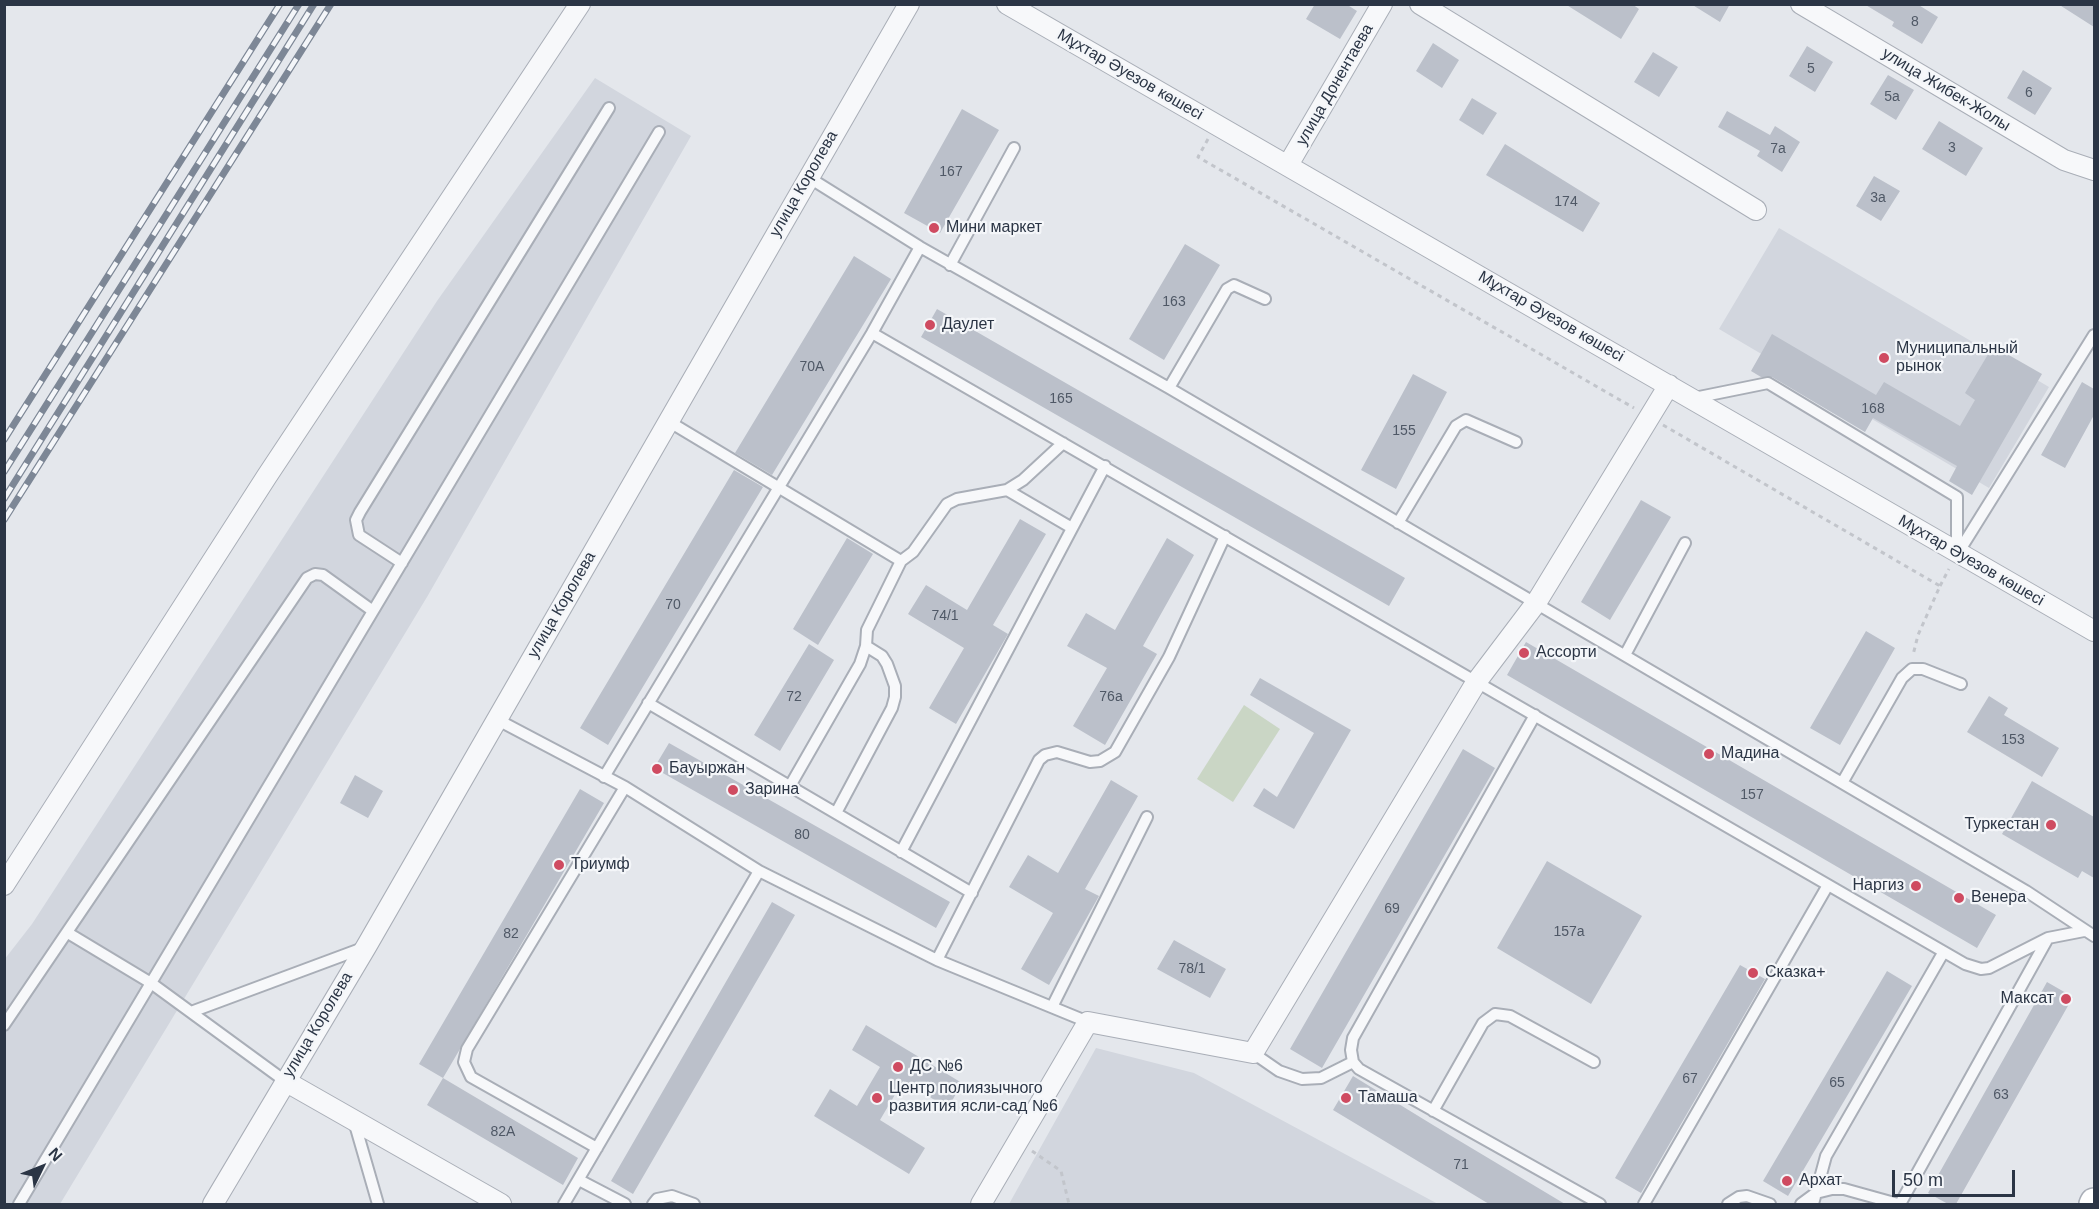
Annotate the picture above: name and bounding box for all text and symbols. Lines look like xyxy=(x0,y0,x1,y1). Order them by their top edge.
house number: 8 xyxy=(1911,14,1919,30)
street label: улица Донентаева xyxy=(1292,21,1378,149)
street label: Мұхтар Әуезов көшесі xyxy=(1054,25,1206,125)
street label: улица Жибек-Жолы xyxy=(1878,44,2014,136)
house number: 5 xyxy=(1807,61,1815,77)
house number: 6 xyxy=(2025,85,2033,101)
house number: 5а xyxy=(1884,89,1900,105)
street label: улица Королева xyxy=(766,127,842,241)
house number: 3 xyxy=(1948,140,1956,156)
house number: 7а xyxy=(1770,141,1786,157)
house number: 167 xyxy=(939,164,963,180)
house number: 3а xyxy=(1870,190,1886,206)
house number: 174 xyxy=(1554,194,1578,210)
place label: Мини маркет xyxy=(946,218,1042,238)
marker: Мини маркет xyxy=(927,221,941,235)
street label: Мұхтар Әуезов көшесі xyxy=(1475,267,1627,367)
house number: 163 xyxy=(1162,294,1186,310)
place label: Даулет xyxy=(942,315,994,335)
marker: Даулет xyxy=(923,318,937,332)
place label: Муниципальный рынок xyxy=(1896,339,2018,377)
marker: Муниципальный рынок xyxy=(1877,351,1891,365)
house number: 70А xyxy=(800,359,824,375)
house number: 165 xyxy=(1049,391,1073,407)
house number: 168 xyxy=(1861,401,1885,417)
house number: 155 xyxy=(1392,423,1416,439)
street label: Мұхтар Әуезов көшесі xyxy=(1895,511,2047,611)
street label: улица Королева xyxy=(524,548,600,662)
house number: 70 xyxy=(665,597,681,613)
house number: 74/1 xyxy=(931,608,959,624)
place label: Ассорти xyxy=(1536,643,1597,663)
marker: Ассорти xyxy=(1517,646,1531,660)
house number: 72 xyxy=(786,689,802,705)
house number: 76а xyxy=(1099,689,1123,705)
house number: 153 xyxy=(2001,732,2025,748)
place label: Мадина xyxy=(1721,744,1779,764)
marker: Мадина xyxy=(1702,747,1716,761)
place label: Бауыржан xyxy=(669,759,745,779)
marker: Бауыржан xyxy=(650,762,664,776)
place label: Зарина xyxy=(745,780,799,800)
marker: Зарина xyxy=(726,783,740,797)
house number: 157 xyxy=(1740,787,1764,803)
place label: Туркестан xyxy=(1964,815,2039,835)
marker: Туркестан xyxy=(2044,818,2058,832)
house number: 80 xyxy=(794,827,810,843)
place label: Триумф xyxy=(571,855,630,875)
marker: Триумф xyxy=(552,858,566,872)
place label: Наргиз xyxy=(1853,876,1904,896)
marker: Наргиз xyxy=(1909,879,1923,893)
place label: Венера xyxy=(1971,888,2026,908)
marker: Венера xyxy=(1952,891,1966,905)
house number: 69 xyxy=(1384,901,1400,917)
house number: 157а xyxy=(1553,924,1585,940)
house number: 82 xyxy=(503,926,519,942)
house number: 78/1 xyxy=(1178,961,1206,977)
place label: Сказка+ xyxy=(1765,963,1826,983)
marker: Сказка+ xyxy=(1746,966,1760,980)
street label: улица Королева xyxy=(279,969,357,1081)
place label: Максат xyxy=(2001,989,2054,1009)
marker: Максат xyxy=(2059,992,2073,1006)
place label: ДС №6 xyxy=(910,1057,963,1077)
marker: ДС №6 xyxy=(891,1060,905,1074)
house number: 67 xyxy=(1682,1071,1698,1087)
house number: 65 xyxy=(1829,1075,1845,1091)
place label: Центр полиязычного развития ясли-сад №6 xyxy=(889,1079,1058,1117)
house number: 63 xyxy=(1993,1087,2009,1103)
place label: Тамаша xyxy=(1358,1088,1418,1108)
marker: Центр полиязычного развития ясли-сад №6 xyxy=(870,1091,884,1105)
marker: Тамаша xyxy=(1339,1091,1353,1105)
house number: 82А xyxy=(491,1124,515,1140)
north arrow xyxy=(12,1137,72,1197)
text: N xyxy=(45,1144,66,1164)
house number: 71 xyxy=(1453,1157,1469,1173)
scale bar xyxy=(1895,1158,2018,1196)
text: 50 m xyxy=(1903,1170,1943,1190)
place label: Архат xyxy=(1799,1171,1842,1191)
marker: Архат xyxy=(1780,1174,1794,1188)

